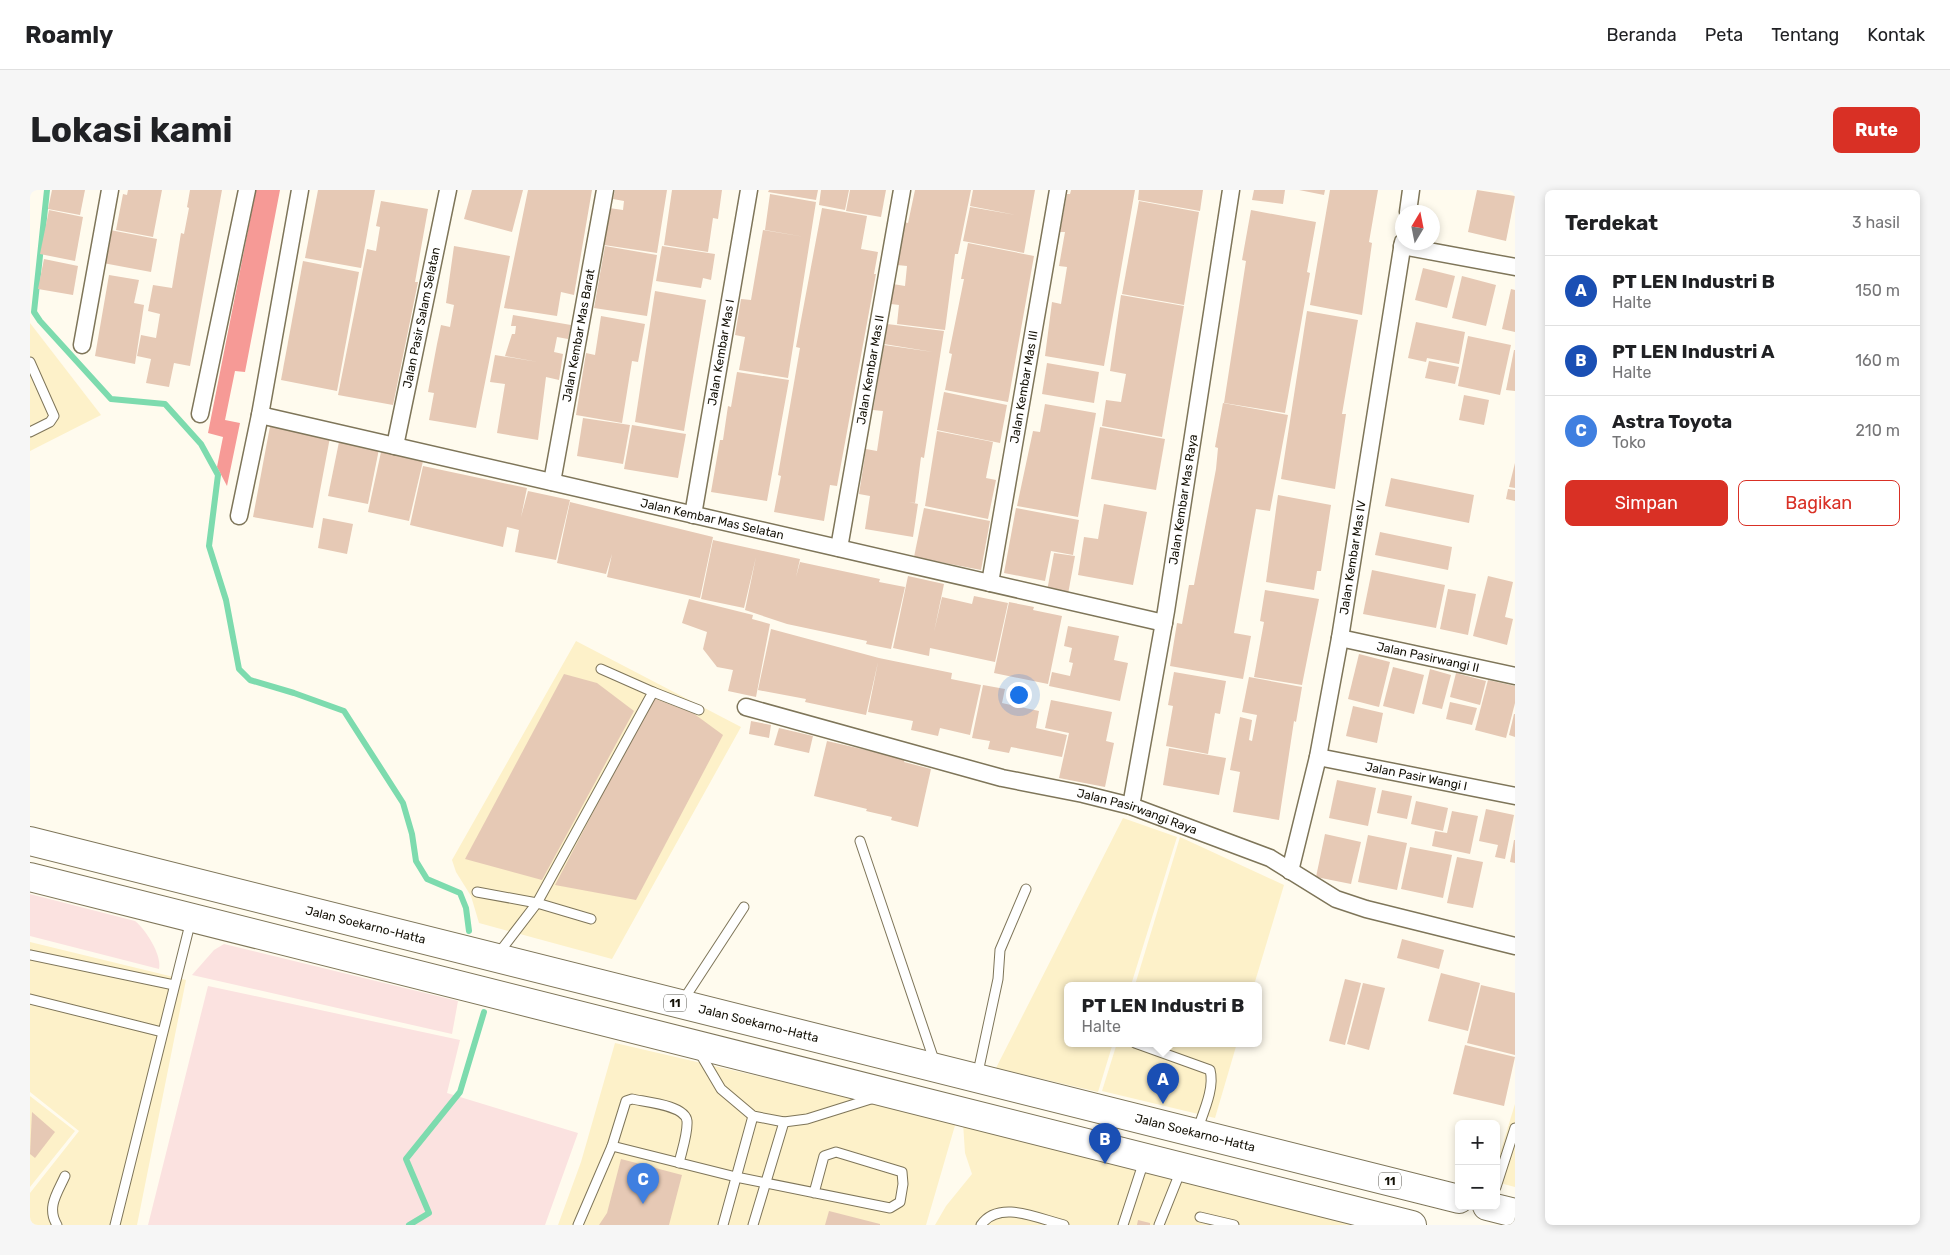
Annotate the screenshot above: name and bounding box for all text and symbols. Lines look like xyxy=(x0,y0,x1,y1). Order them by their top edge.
text: Roamly xyxy=(25,21,113,49)
text: Beranda xyxy=(1606,24,1677,46)
text: Peta xyxy=(1705,24,1743,46)
text: Tentang xyxy=(1771,24,1839,46)
text: Kontak xyxy=(1867,24,1925,46)
button: Rute xyxy=(1833,107,1920,153)
text: Lokasi kami xyxy=(30,109,233,151)
north arrow xyxy=(1395,205,1440,250)
text: Terdekat xyxy=(1565,210,1658,235)
text: 3 hasil xyxy=(1852,213,1900,232)
street label: Jalan Pasir Salam Selatan xyxy=(400,246,443,390)
street label: Jalan Kembar Mas Barat xyxy=(560,267,598,403)
text: PT LEN Industri B xyxy=(1612,270,1775,293)
text: A xyxy=(1575,281,1587,300)
text: 150 m xyxy=(1855,281,1900,300)
text: Halte xyxy=(1612,293,1651,312)
street label: Jalan Kembar Mas I xyxy=(705,298,737,407)
street label: Jalan Kembar Mas II xyxy=(854,314,887,426)
street label: Jalan Kembar Mas III xyxy=(1007,329,1041,444)
text: PT LEN Industri A xyxy=(1612,340,1775,363)
text: B xyxy=(1575,351,1587,370)
text: 160 m xyxy=(1855,351,1900,370)
text: Halte xyxy=(1612,363,1651,382)
text: Astra Toyota xyxy=(1612,410,1732,433)
text: C xyxy=(1575,421,1587,440)
text: 210 m xyxy=(1855,421,1900,440)
street label: Jalan Kembar Mas Raya xyxy=(1166,433,1200,566)
text: Toko xyxy=(1612,433,1646,452)
button: Simpan xyxy=(1565,480,1728,526)
button: Bagikan xyxy=(1738,480,1900,526)
street label: Jalan Kembar Mas Selatan xyxy=(639,496,785,542)
street label: Jalan Kembar Mas IV xyxy=(1337,499,1369,616)
street label: Jalan Pasirwangi II xyxy=(1375,639,1481,675)
your location xyxy=(1006,682,1032,708)
street label: Jalan Pasir Wangi I xyxy=(1364,759,1468,793)
street label: Jalan Pasirwangi Raya xyxy=(1076,786,1199,837)
street label: Jalan Soekarno-Hatta xyxy=(304,903,427,947)
popup xyxy=(1064,982,1262,1047)
road number: 11 xyxy=(664,994,686,1011)
text: PT LEN Industri B xyxy=(1082,994,1244,1017)
street label: Jalan Soekarno-Hatta xyxy=(697,1002,820,1045)
text: Halte xyxy=(1082,1017,1121,1036)
pin: A xyxy=(1147,1063,1179,1104)
street label: Jalan Soekarno-Hatta xyxy=(1133,1111,1257,1155)
map controls xyxy=(1455,1120,1500,1210)
button: + xyxy=(1455,1120,1500,1165)
pin: B xyxy=(1089,1123,1121,1164)
pin: C xyxy=(627,1163,659,1204)
button: − xyxy=(1455,1165,1500,1210)
road number: 11 xyxy=(1379,1172,1401,1189)

